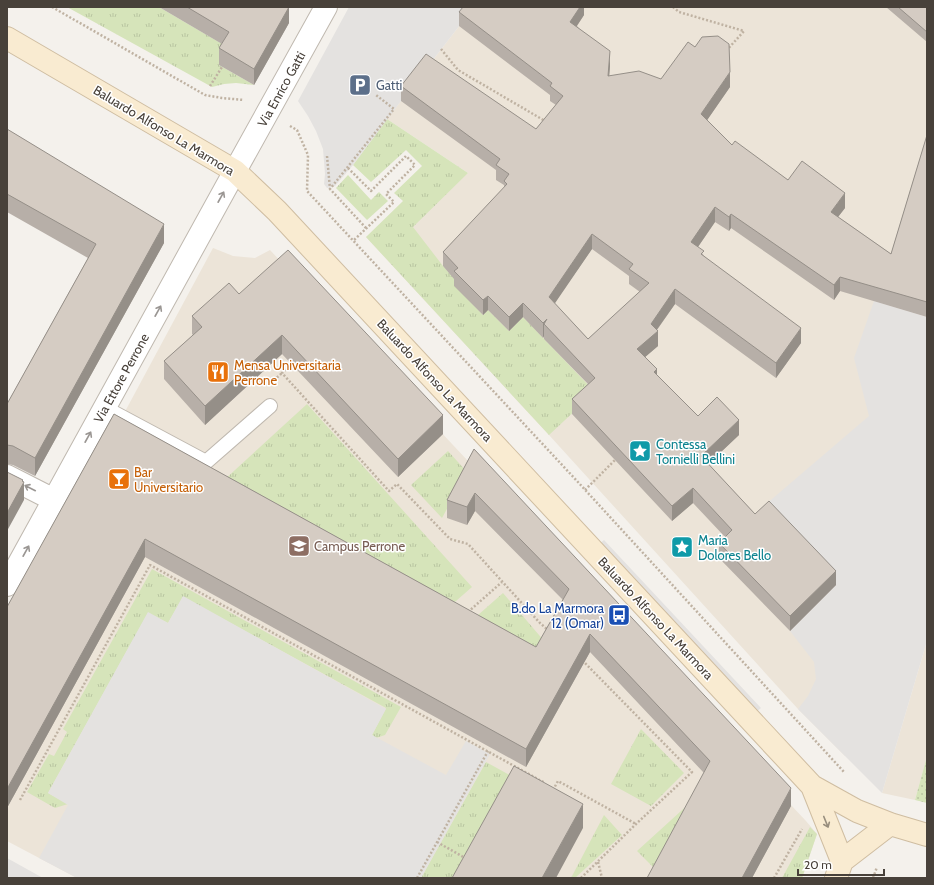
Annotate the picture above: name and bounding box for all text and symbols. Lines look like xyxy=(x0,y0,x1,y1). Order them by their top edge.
street label: Via Enrico Gatti xyxy=(254,48,308,130)
parking icon: Gatti xyxy=(347,72,373,98)
place label: Gatti xyxy=(376,77,402,93)
street label: Baluardo Alfonso La Marmora xyxy=(91,82,238,179)
one-way arrow xyxy=(217,191,225,203)
one-way arrow xyxy=(155,305,162,317)
street label: Baluardo Alfonso La Marmora xyxy=(374,315,497,445)
street label: Via Ettore Perrone xyxy=(90,330,152,426)
place label: Mensa Universitaria Perrone xyxy=(234,357,342,388)
restaurant icon: Mensa Universitaria Perrone xyxy=(205,359,231,385)
one-way arrow xyxy=(85,431,93,443)
place label: Contessa Tornielli Bellini xyxy=(656,436,735,467)
place icon: Contessa Tornielli Bellini xyxy=(627,438,653,464)
place label: Bar Universitario xyxy=(134,464,203,495)
bar icon: Bar Universitario xyxy=(106,466,132,492)
one-way arrow xyxy=(25,484,37,492)
place label: Maria Dolores Bello xyxy=(698,532,771,563)
school or university icon: Campus Perrone xyxy=(286,533,312,559)
place icon: Maria Dolores Bello xyxy=(669,534,695,560)
place label: Campus Perrone xyxy=(314,538,405,554)
one-way arrow xyxy=(22,545,30,557)
street label: Baluardo Alfonso La Marmora xyxy=(595,553,718,683)
place label: B.do La Marmora 12 (Omar) xyxy=(511,600,605,631)
bus stop icon: B.do La Marmora 12 (Omar) xyxy=(606,602,632,628)
one-way arrow xyxy=(823,816,831,828)
scale bar xyxy=(798,851,884,877)
text: 20 m xyxy=(804,857,832,872)

